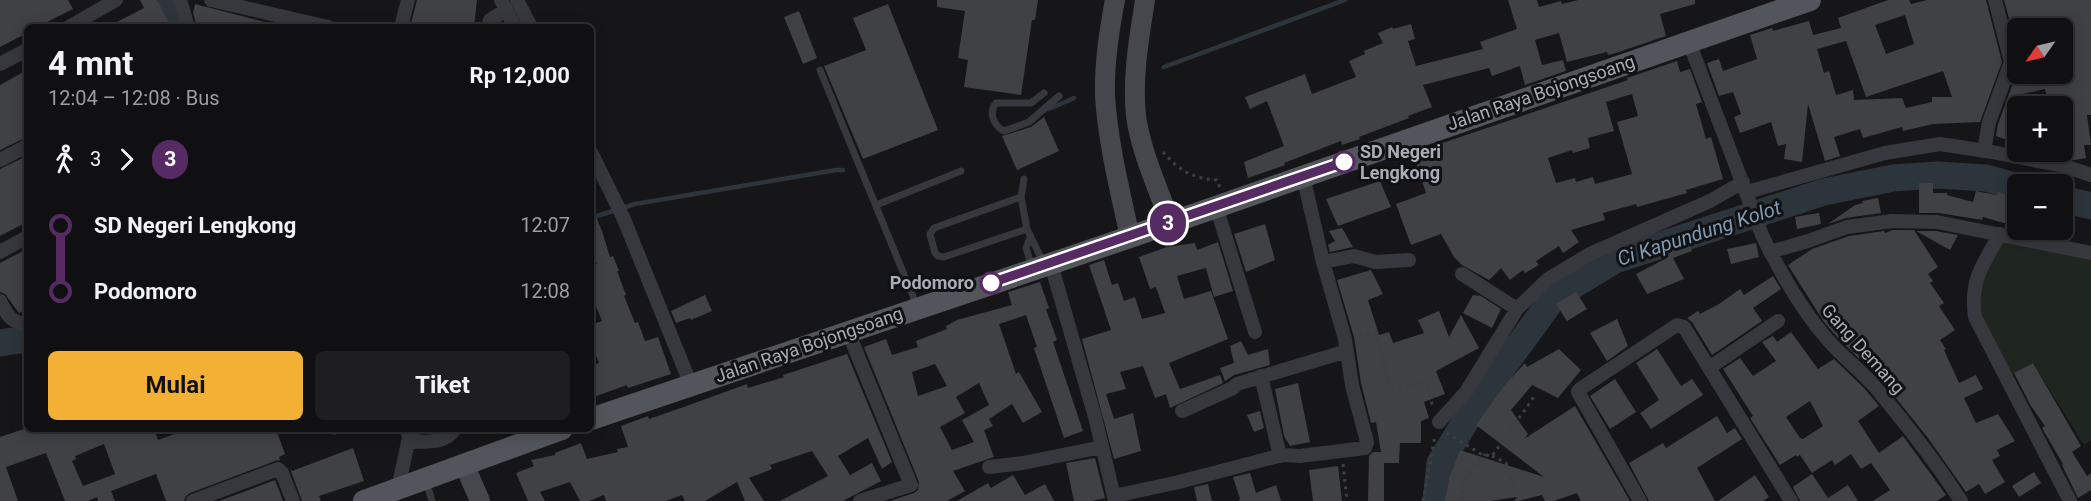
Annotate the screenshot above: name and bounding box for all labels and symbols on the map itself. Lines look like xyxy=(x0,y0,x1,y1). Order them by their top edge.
north arrow xyxy=(2007,18,2073,84)
street label: Jalan Raya Bojongsoang xyxy=(1444,51,1637,135)
place label: SD Negeri Lengkong xyxy=(1360,141,1441,183)
marker: SD Negeri Lengkong xyxy=(1333,151,1355,173)
water label: Ci Kapundung Kolot xyxy=(1614,195,1784,271)
line badge: 3 xyxy=(1148,204,1188,242)
place label: Podomoro xyxy=(890,272,974,293)
marker: Podomoro xyxy=(980,272,1002,294)
street label: Gang Demang xyxy=(1818,299,1909,398)
street label: Jalan Raya Bojongsoang xyxy=(712,303,905,387)

